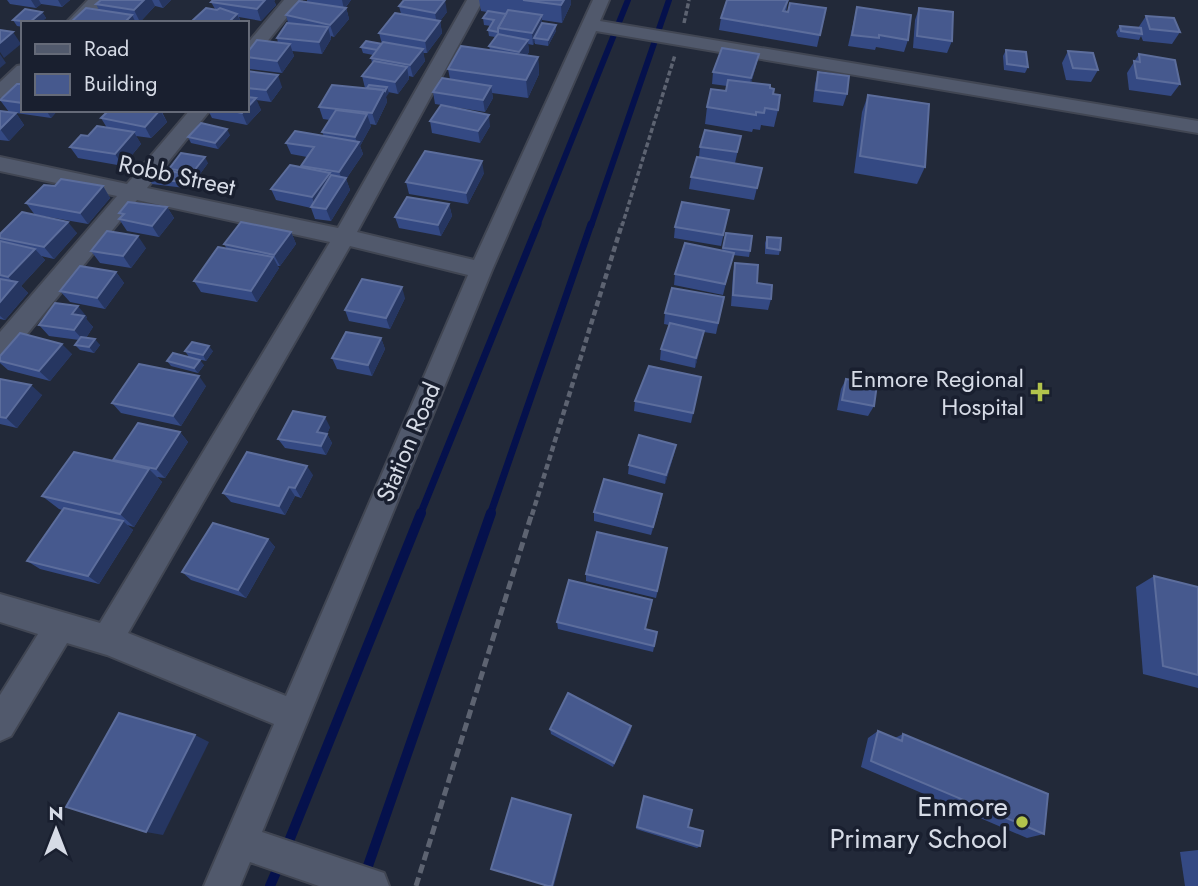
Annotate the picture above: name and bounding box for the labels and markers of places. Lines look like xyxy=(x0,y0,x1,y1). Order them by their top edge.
place label: Enmore Regional Hospital xyxy=(850,361,1024,424)
marker: Enmore Regional Hospital xyxy=(1030,382,1050,402)
place label: Enmore Primary School xyxy=(829,786,1008,859)
marker: Enmore Primary School xyxy=(1014,814,1030,830)

